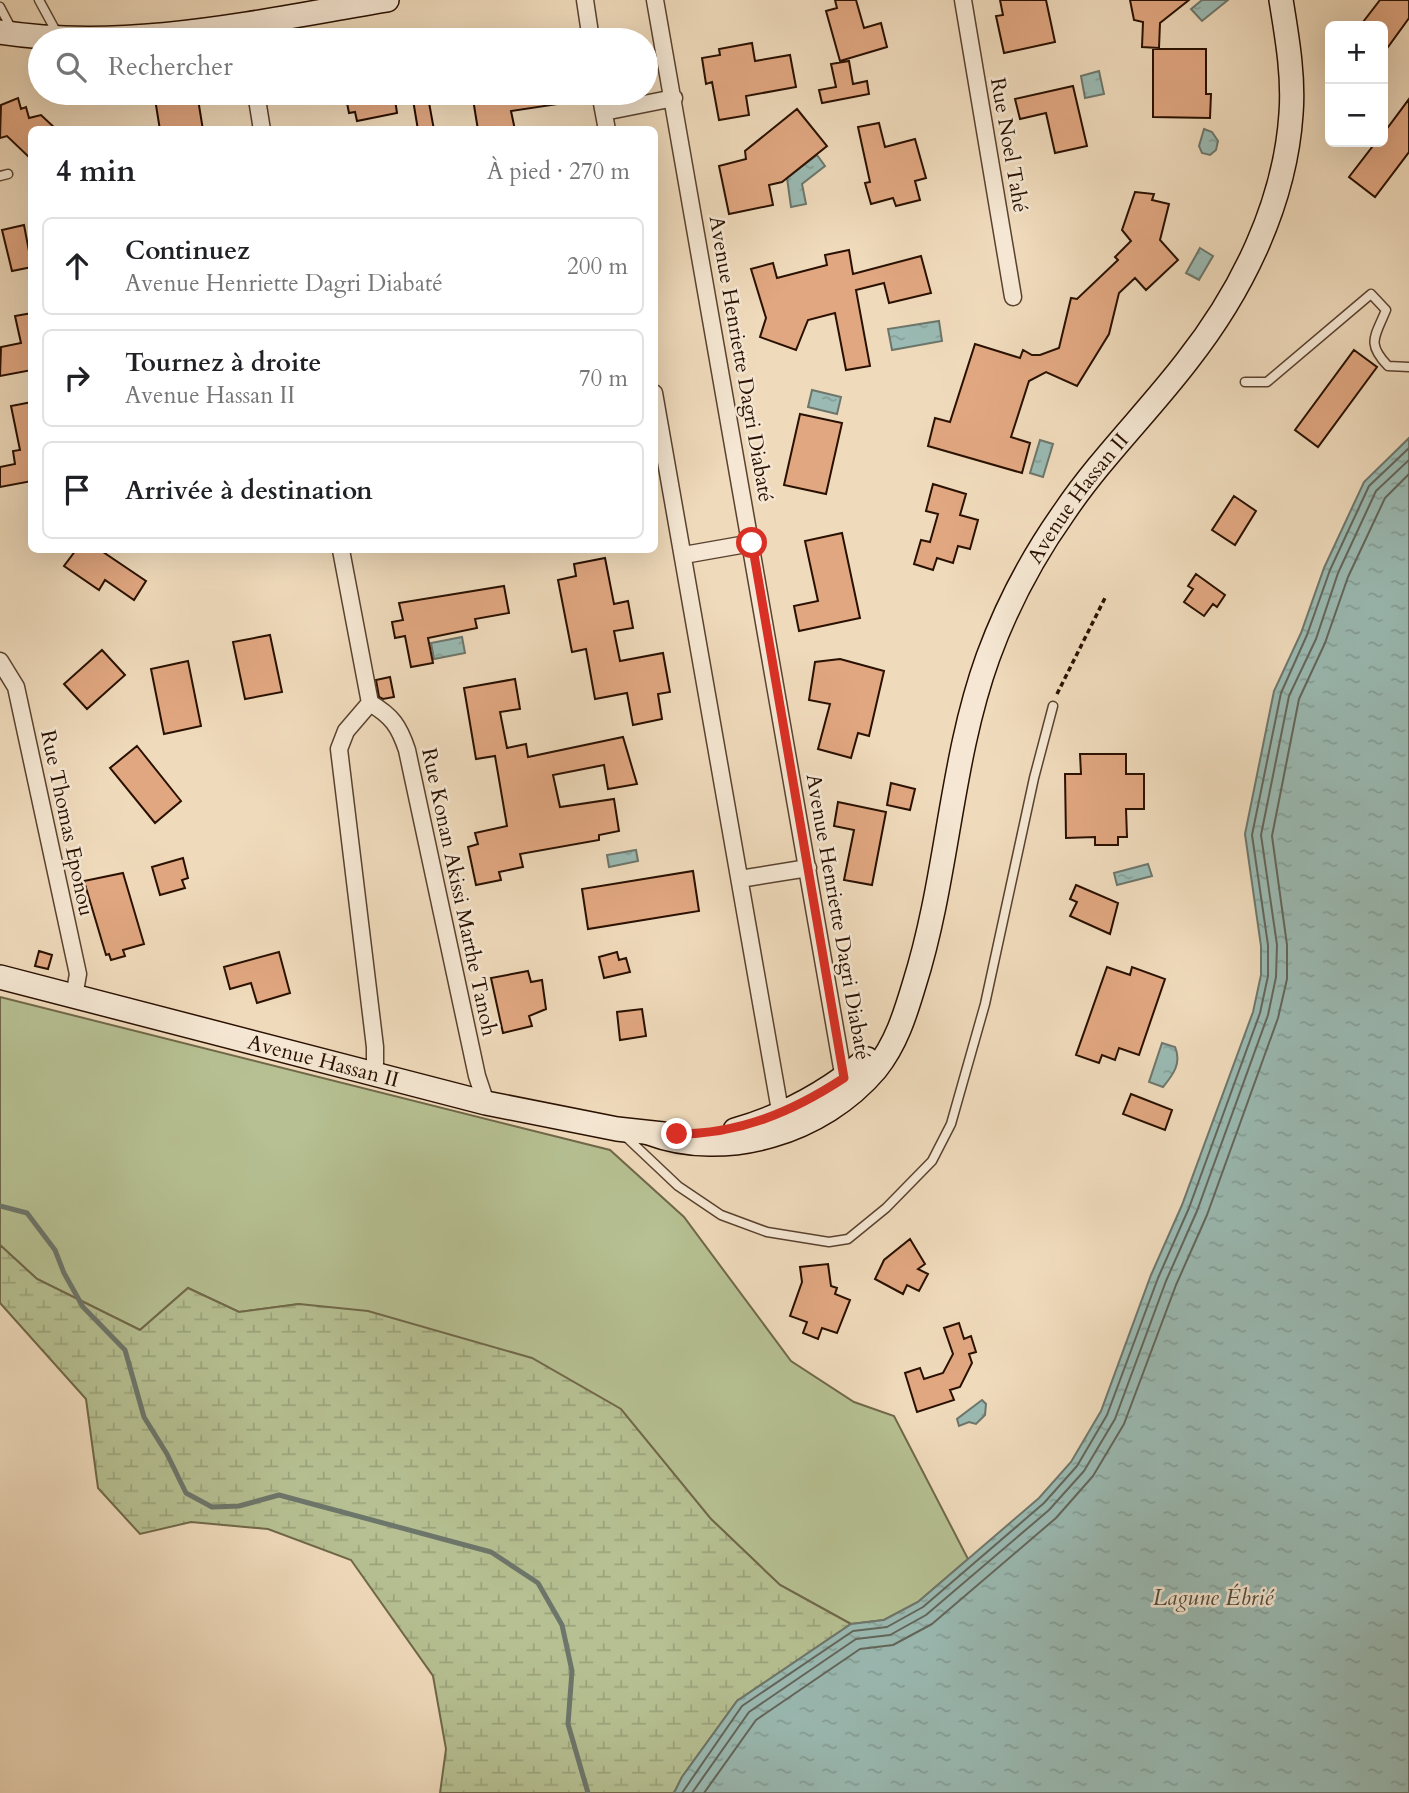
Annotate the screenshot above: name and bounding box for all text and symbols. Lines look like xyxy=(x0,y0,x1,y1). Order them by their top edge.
map controls xyxy=(1325,21,1388,147)
button: + xyxy=(1325,21,1388,84)
search box xyxy=(28,28,658,105)
icon: search xyxy=(52,48,90,86)
text: Rechercher xyxy=(108,49,233,84)
street label: Rue Noel Tahé xyxy=(983,75,1035,215)
button: − xyxy=(1325,84,1388,147)
text: 4 min xyxy=(56,151,136,192)
text: À pied · 270 m xyxy=(487,156,630,187)
street label: Avenue Henriette Dagri Diabaté xyxy=(702,214,780,504)
text: Continuez xyxy=(125,233,250,268)
icon: ahead xyxy=(58,247,96,285)
text: 200 m xyxy=(567,251,628,282)
text: Avenue Henriette Dagri Diabaté xyxy=(125,268,443,299)
text: Tournez à droite xyxy=(125,345,321,380)
icon: right xyxy=(58,359,96,397)
text: 70 m xyxy=(579,363,628,394)
text: Avenue Hassan II xyxy=(125,380,295,411)
street label: Avenue Hassan II xyxy=(1020,427,1135,569)
icon: arrive xyxy=(58,471,96,509)
text: Arrivée à destination xyxy=(125,473,373,508)
route start xyxy=(736,527,767,558)
street label: Rue Thomas Eponou xyxy=(33,727,101,919)
street label: Rue Konan Akissi Marthe Tanoh xyxy=(414,745,504,1039)
street label: Avenue Henriette Dagri Diabaté xyxy=(799,772,877,1062)
street label: Avenue Hassan II xyxy=(244,1027,402,1094)
route end xyxy=(661,1118,692,1149)
water label: Lagune Ébrié xyxy=(1153,1582,1275,1613)

